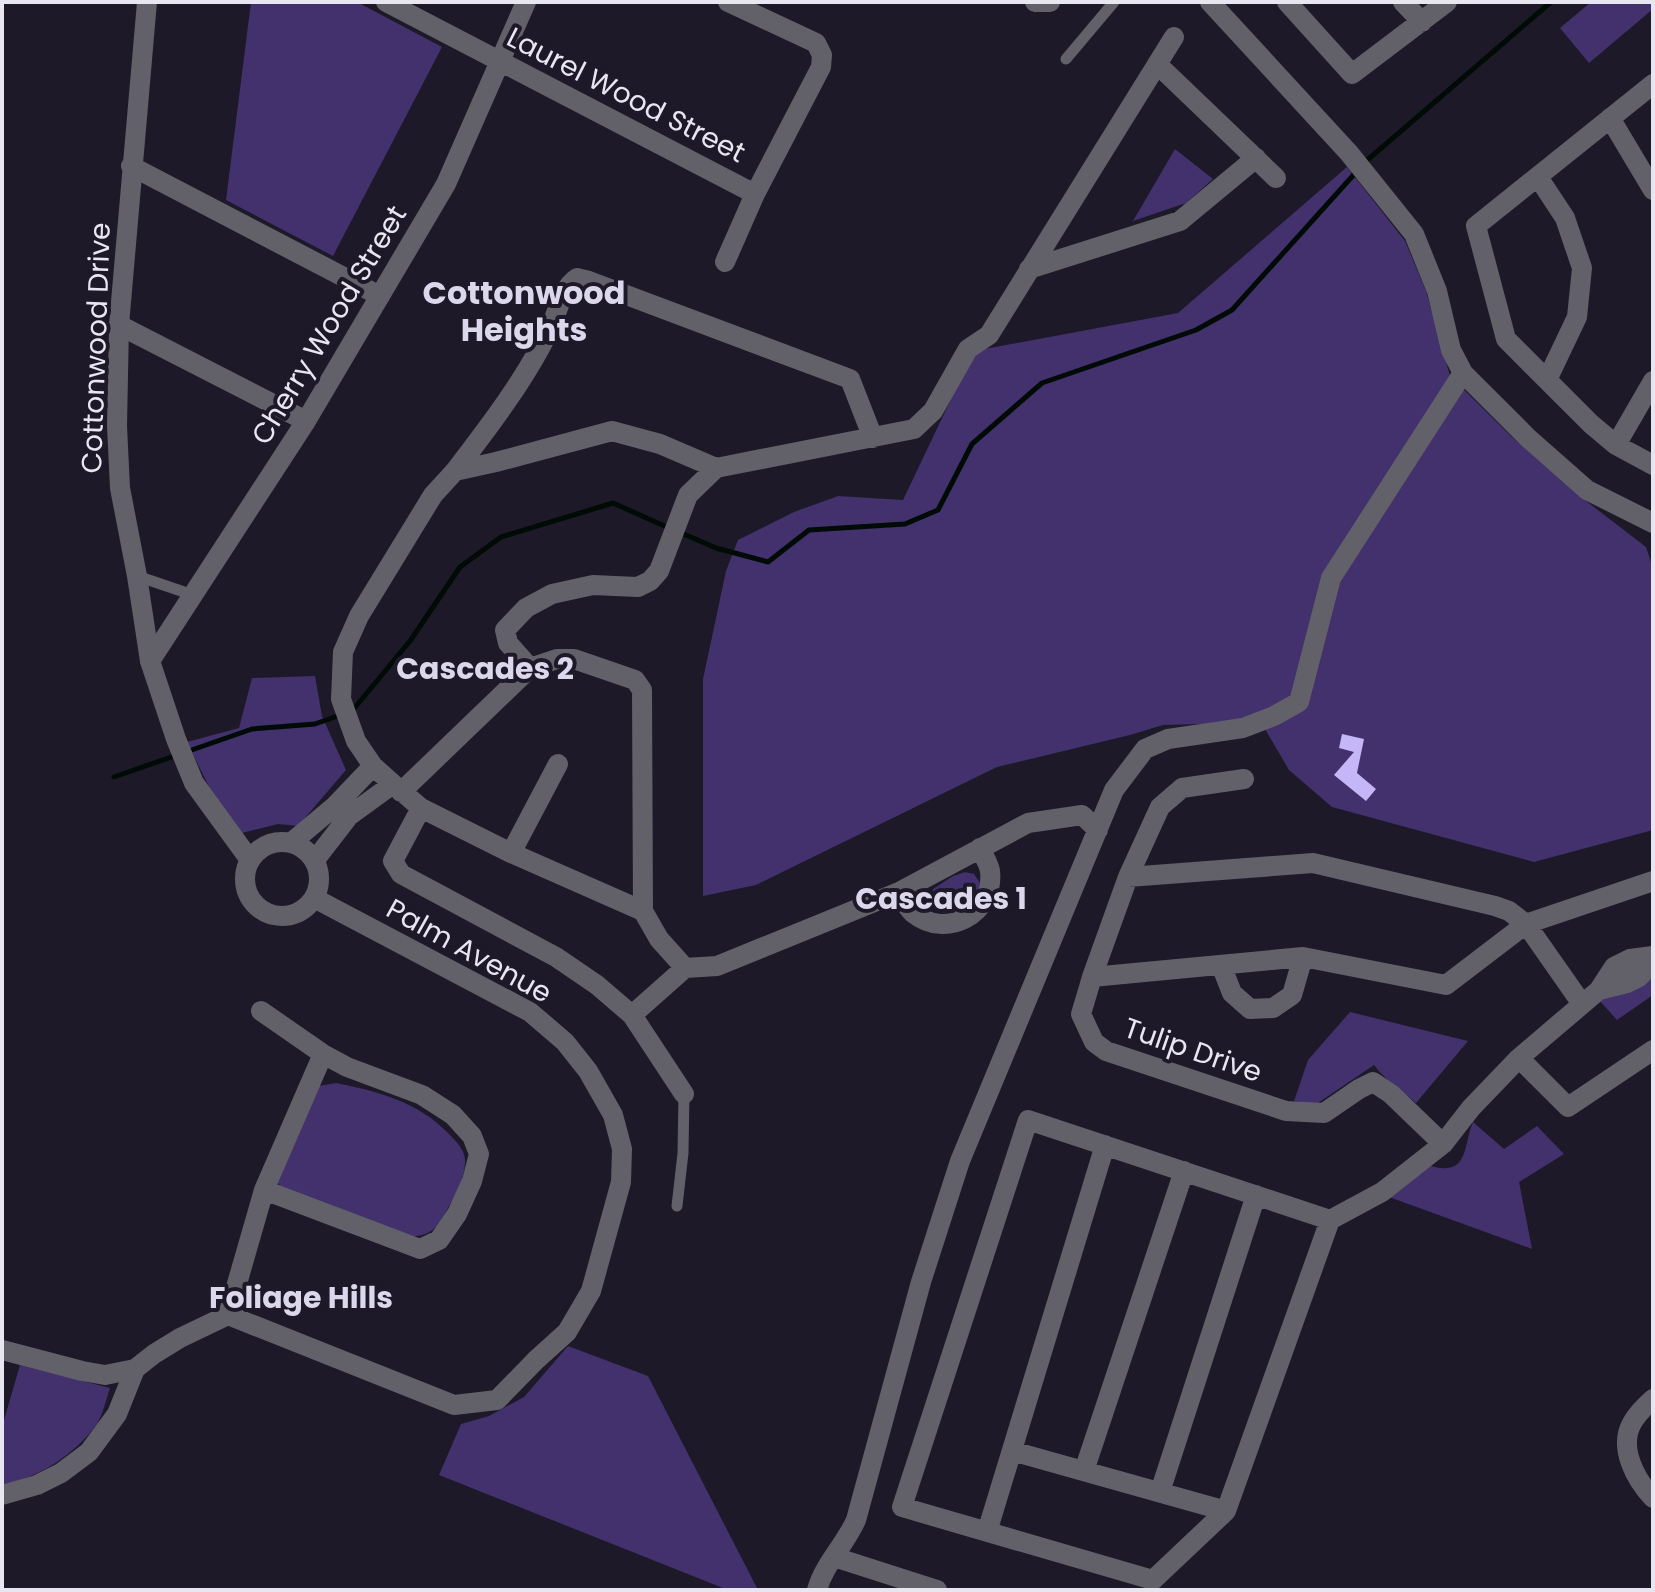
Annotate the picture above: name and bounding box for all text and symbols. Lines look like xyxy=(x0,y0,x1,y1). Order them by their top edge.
street label: Laurel Wood Street xyxy=(500,18,752,172)
street label: Cherry Wood Street xyxy=(242,198,416,452)
street label: Cottonwood Drive xyxy=(72,222,120,474)
district label: Cottonwood Heights xyxy=(423,270,625,352)
district label: Cascades 2 xyxy=(396,647,574,690)
district label: Cascades 1 xyxy=(855,877,1027,920)
street label: Palm Avenue xyxy=(379,889,559,1013)
street label: Tulip Drive xyxy=(1119,1008,1267,1092)
district label: Foliage Hills xyxy=(209,1276,393,1319)

